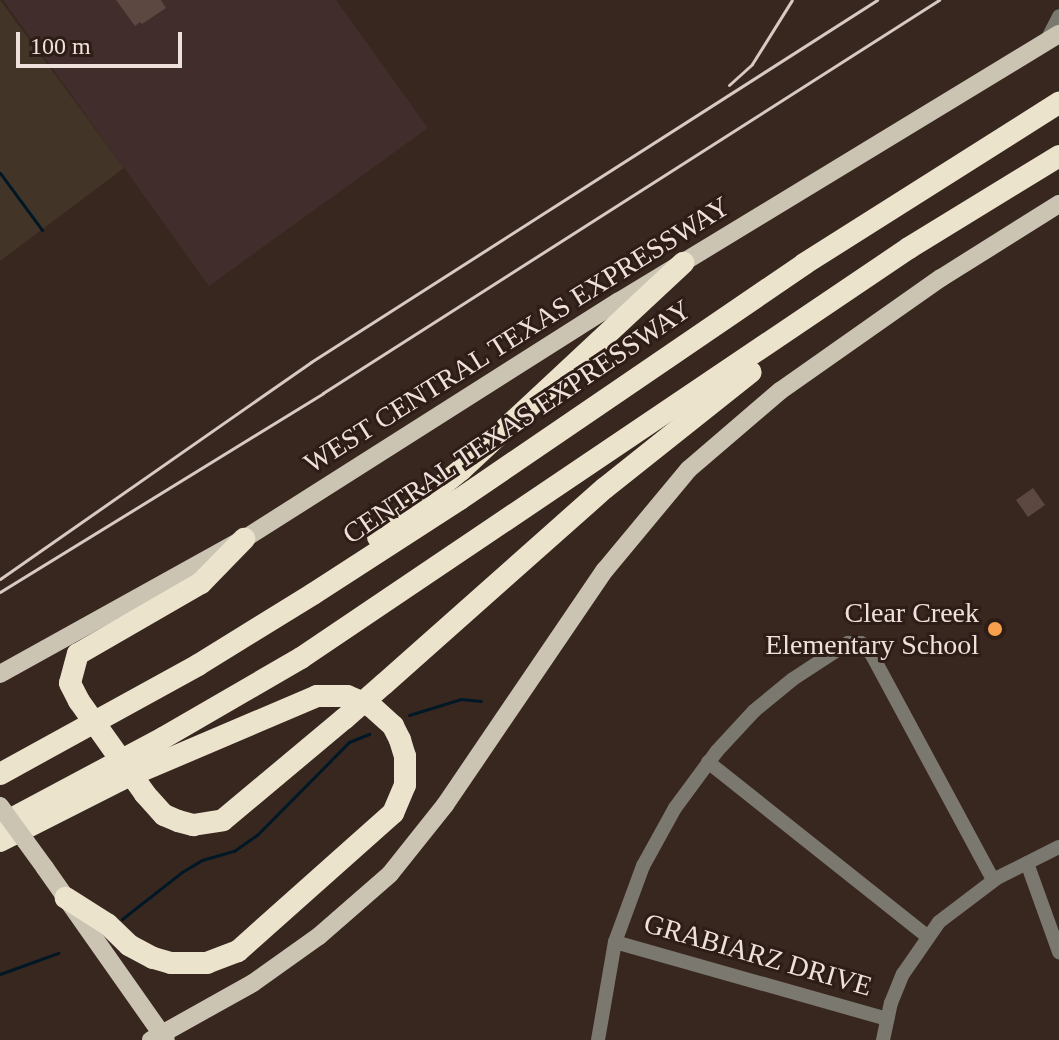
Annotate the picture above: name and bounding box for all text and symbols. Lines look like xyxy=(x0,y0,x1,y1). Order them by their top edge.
scale bar xyxy=(20,16,186,66)
text: 100 m xyxy=(30,33,91,59)
street label: WEST CENTRAL TEXAS EXPRESSWAY xyxy=(297,189,737,481)
street label: CENTRAL TEXAS EXPRESSWAY xyxy=(336,292,698,552)
place label: Clear Creek Elementary School xyxy=(765,596,979,662)
marker: Clear Creek Elementary School xyxy=(986,620,1004,638)
street label: GRABIARZ DRIVE xyxy=(640,906,876,1004)

